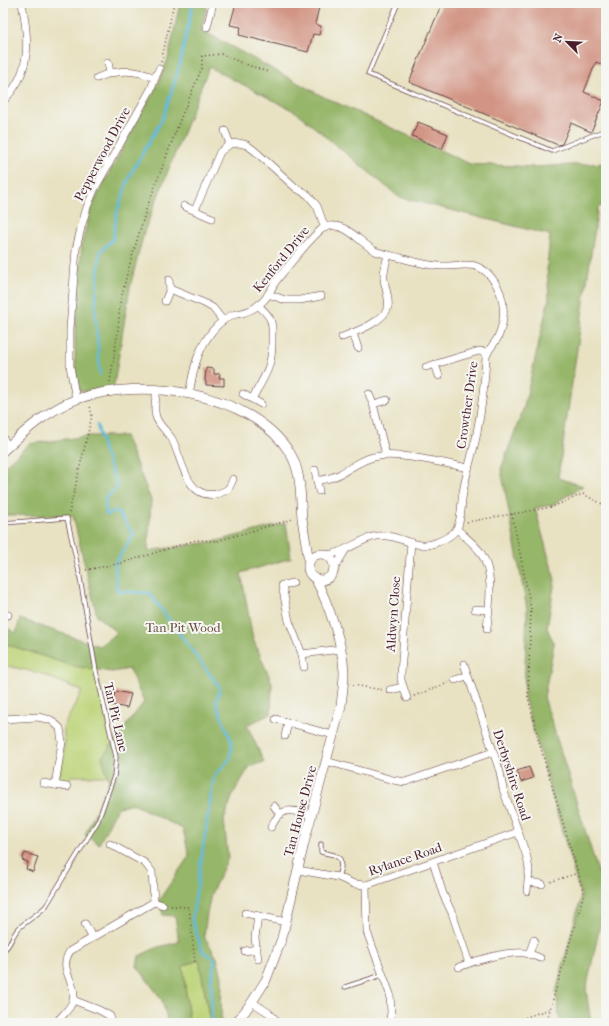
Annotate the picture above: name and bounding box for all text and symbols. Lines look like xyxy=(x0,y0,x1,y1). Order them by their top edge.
north arrow xyxy=(547,22,587,62)
text: N xyxy=(551,31,566,45)
street label: Pepperwood Drive xyxy=(71,104,133,204)
street label: Kenford Drive xyxy=(250,222,313,295)
street label: Crowther Drive xyxy=(453,360,481,450)
street label: Aldwyn Close xyxy=(383,575,403,653)
park label: Tan Pit Wood xyxy=(145,620,222,635)
street label: Tan Pit Lane xyxy=(101,681,131,754)
street label: Derbyshire Road xyxy=(490,728,534,823)
street label: Tan House Drive xyxy=(281,763,320,858)
street label: Rylance Road xyxy=(366,839,445,879)

